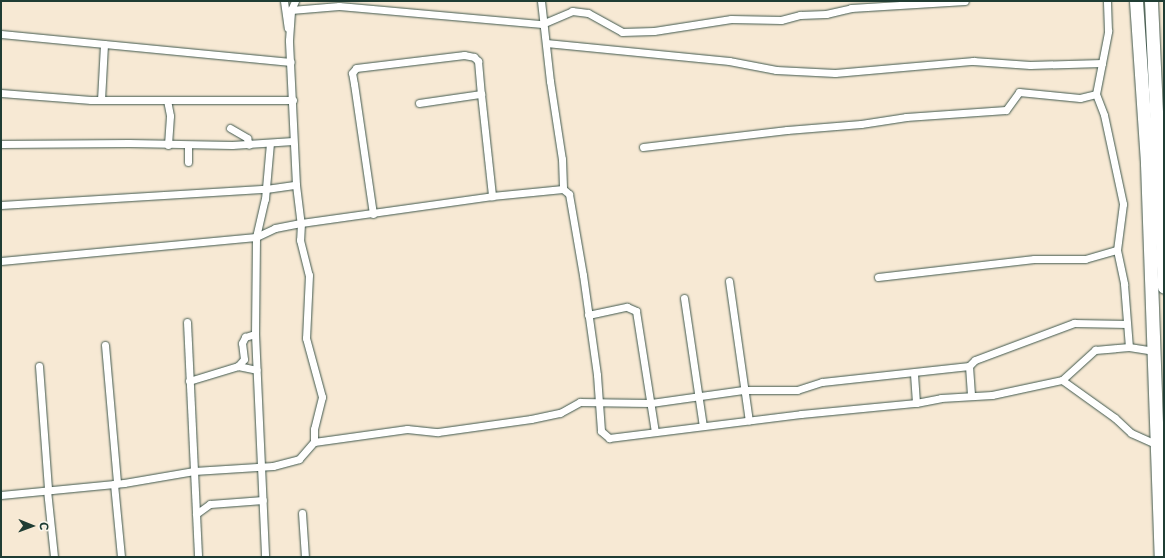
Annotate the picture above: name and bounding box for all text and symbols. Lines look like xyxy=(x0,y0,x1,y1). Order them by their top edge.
north arrow xyxy=(12,506,52,546)
text: С xyxy=(36,522,53,531)

